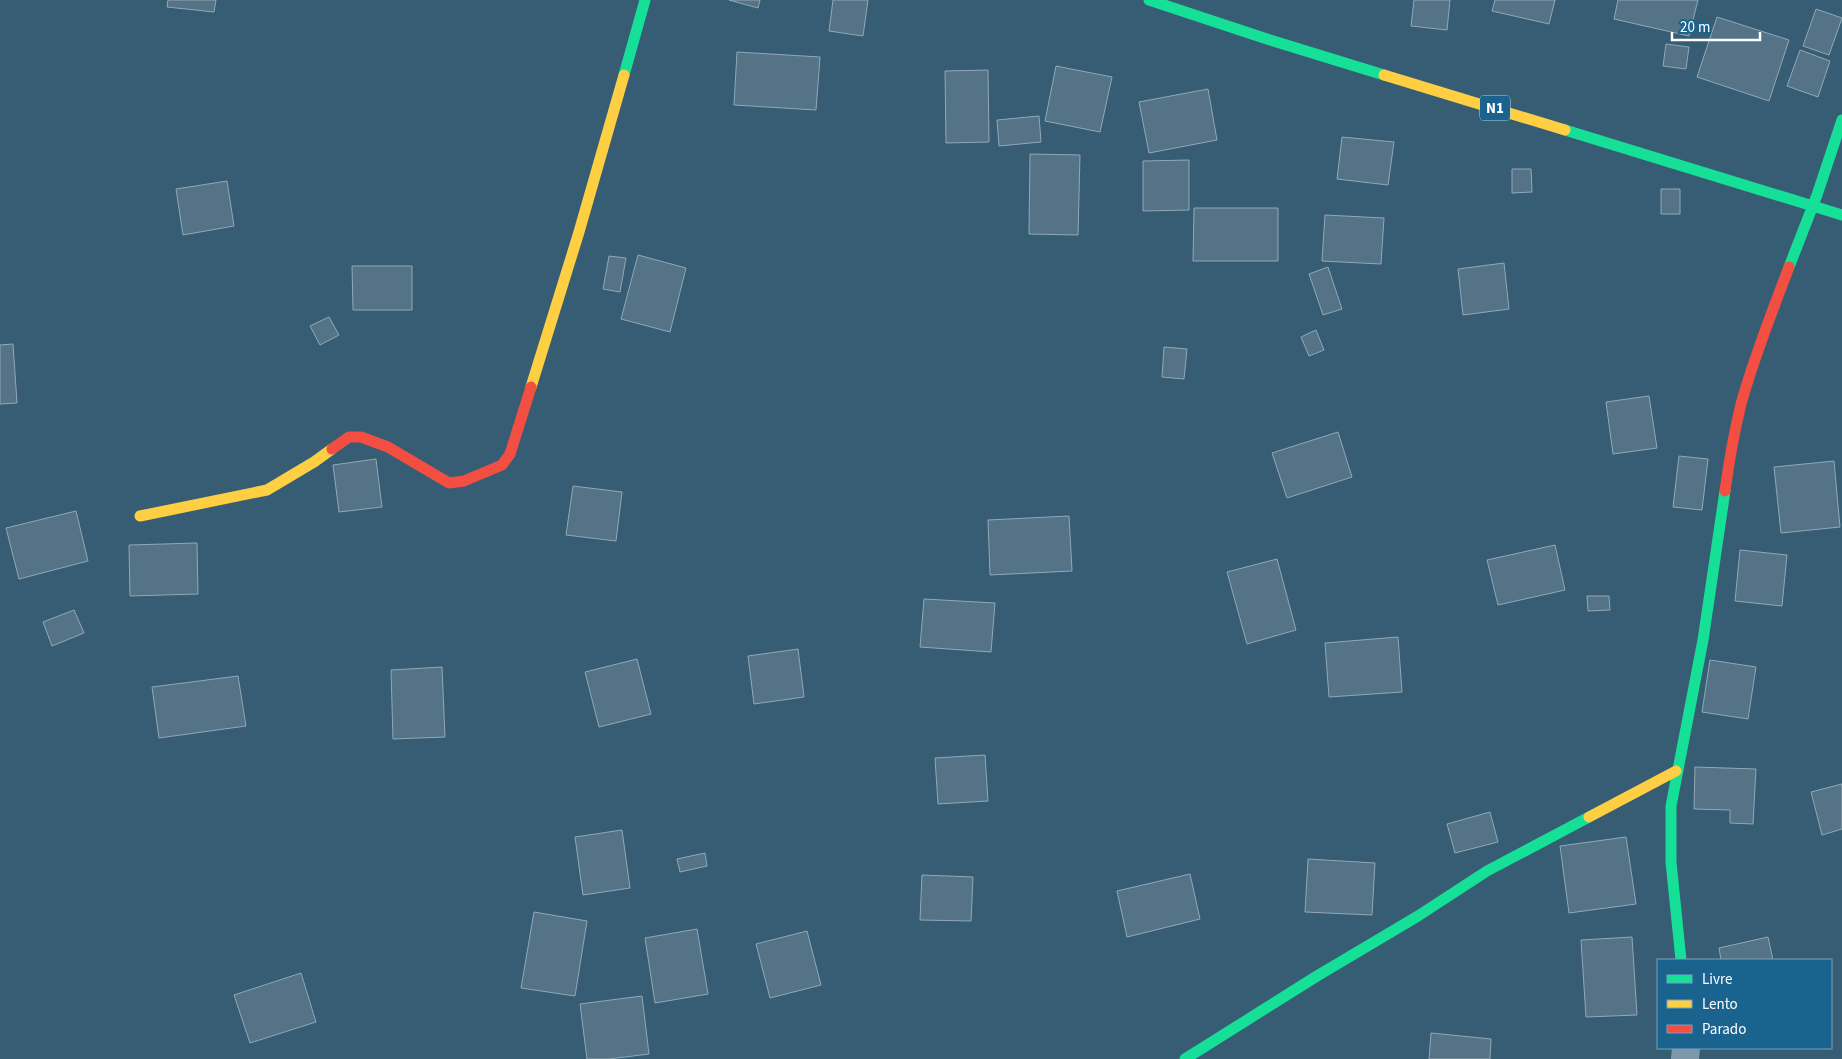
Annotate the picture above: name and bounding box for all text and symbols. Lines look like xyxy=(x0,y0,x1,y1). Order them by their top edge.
scale bar xyxy=(1672,10,1760,42)
text: 20 m xyxy=(1680,17,1710,38)
road number: N1 xyxy=(1480,96,1510,120)
legend xyxy=(1657,959,1832,1049)
text: Livre xyxy=(1702,969,1732,990)
text: Lento xyxy=(1702,994,1738,1015)
text: Parado xyxy=(1702,1019,1746,1040)

